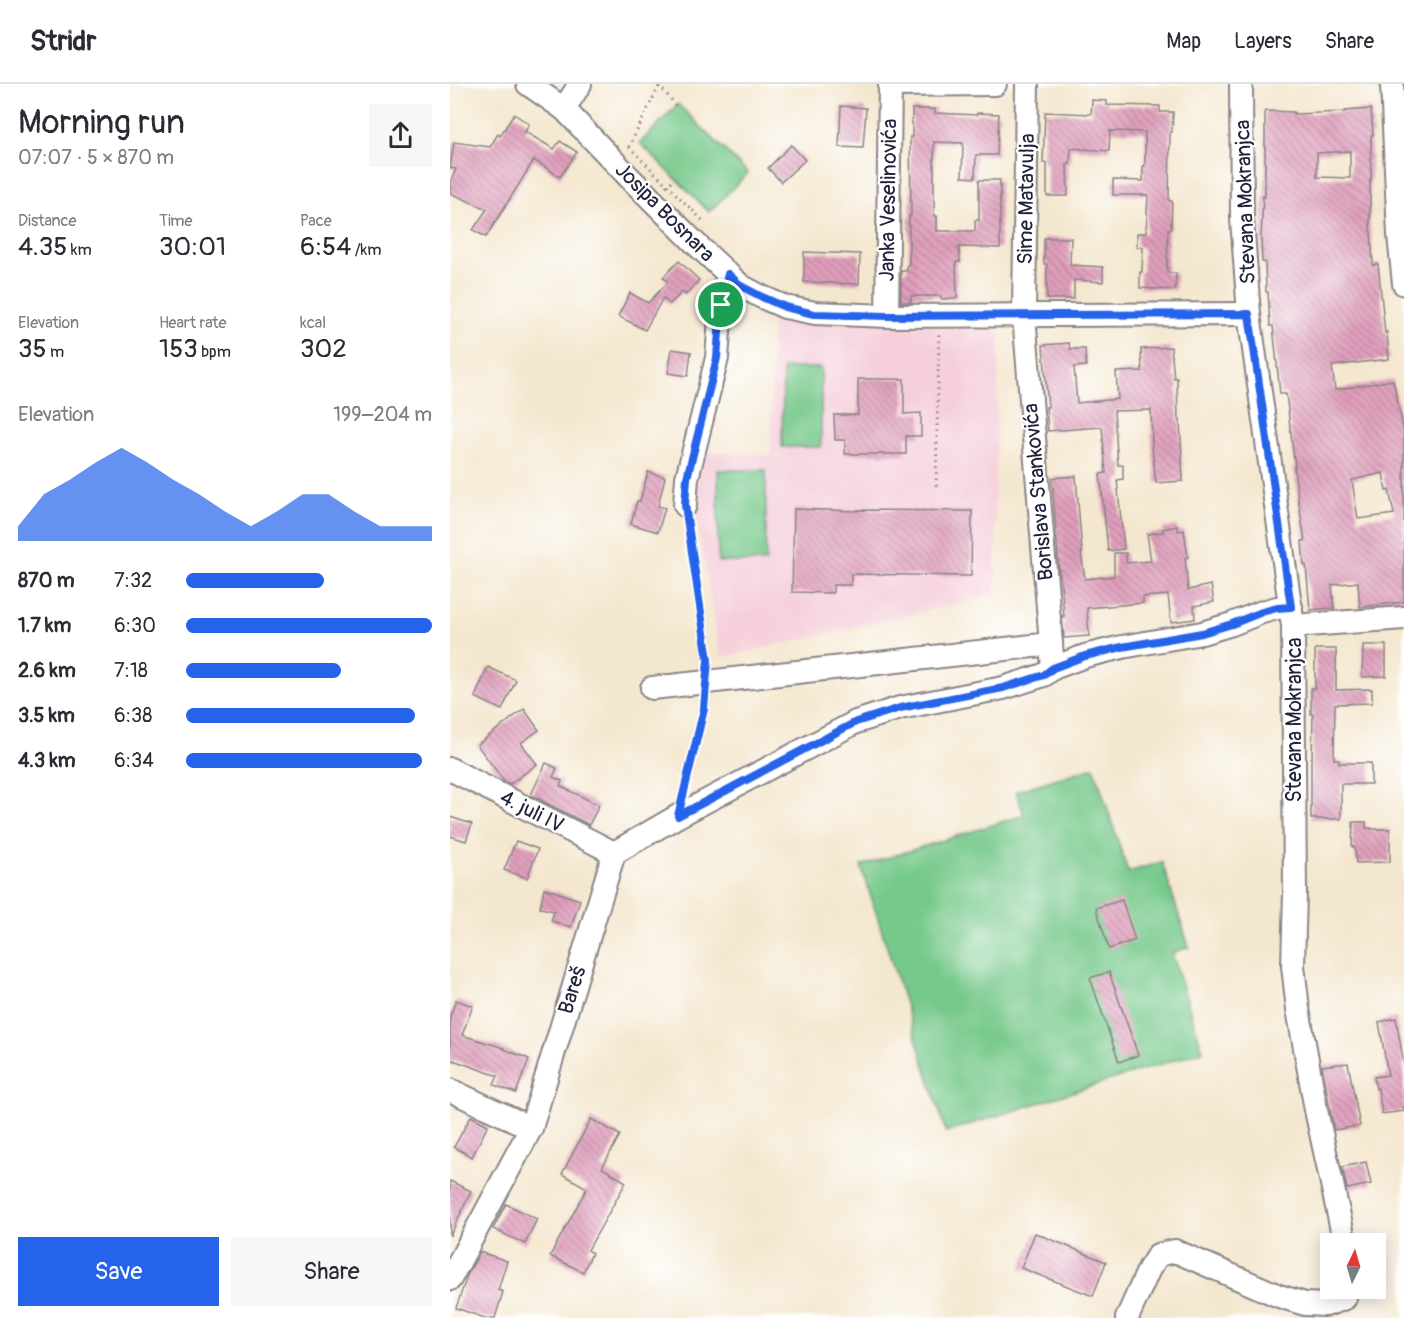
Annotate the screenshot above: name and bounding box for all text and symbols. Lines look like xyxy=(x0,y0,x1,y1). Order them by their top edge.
text: Stridr xyxy=(30,24,96,59)
text: Map xyxy=(1166,28,1201,55)
text: Layers xyxy=(1234,28,1292,55)
text: Share xyxy=(1325,28,1374,55)
text: Morning run xyxy=(18,102,185,143)
button: share xyxy=(369,104,432,167)
street label: Janka Veselinovića xyxy=(874,118,903,282)
street label: Stevana Mokranjca xyxy=(1229,119,1262,285)
street label: Sime Matavulja xyxy=(1012,133,1041,265)
text: 07:07 · 5 × 870 m xyxy=(18,145,174,170)
street label: Josipa Bosnara xyxy=(609,157,720,268)
text: Distance xyxy=(18,211,77,231)
text: Time xyxy=(159,211,192,231)
text: Pace xyxy=(300,211,332,231)
text: 4.35 xyxy=(18,231,67,263)
text: 30:01 xyxy=(159,231,226,263)
text: 6:54 xyxy=(300,231,351,263)
text: km xyxy=(67,240,92,260)
text: /km xyxy=(351,240,381,260)
pin xyxy=(695,279,746,330)
icon: arrive xyxy=(704,288,737,321)
text: Elevation xyxy=(18,313,79,333)
text: Heart rate xyxy=(159,313,226,333)
text: kcal xyxy=(300,313,326,333)
text: 35 xyxy=(18,333,47,365)
text: 153 xyxy=(159,333,198,365)
text: 302 xyxy=(300,333,347,365)
text: m xyxy=(47,342,64,362)
text: bpm xyxy=(198,342,231,362)
text: Elevation xyxy=(18,402,94,427)
text: 199–204 m xyxy=(333,402,432,427)
street label: Borislava Stankovića xyxy=(1017,402,1060,582)
text: 870 m xyxy=(18,568,74,593)
text: 7:32 xyxy=(114,568,152,593)
text: 1.7 km xyxy=(18,613,71,638)
text: 6:30 xyxy=(114,613,156,638)
street label: Stevana Mokranjca xyxy=(1281,638,1308,802)
text: 2.6 km xyxy=(18,658,76,683)
text: 7:18 xyxy=(114,658,148,683)
text: 3.5 km xyxy=(18,703,75,728)
text: 6:38 xyxy=(114,703,152,728)
text: 4.3 km xyxy=(18,748,76,773)
text: 6:34 xyxy=(114,748,154,773)
street label: 4. juli IV xyxy=(495,784,568,839)
street label: Bareš xyxy=(552,962,593,1017)
north arrow xyxy=(1320,1233,1386,1299)
map controls xyxy=(1320,1233,1386,1299)
button: Save xyxy=(18,1237,219,1306)
button: Share xyxy=(231,1237,432,1306)

